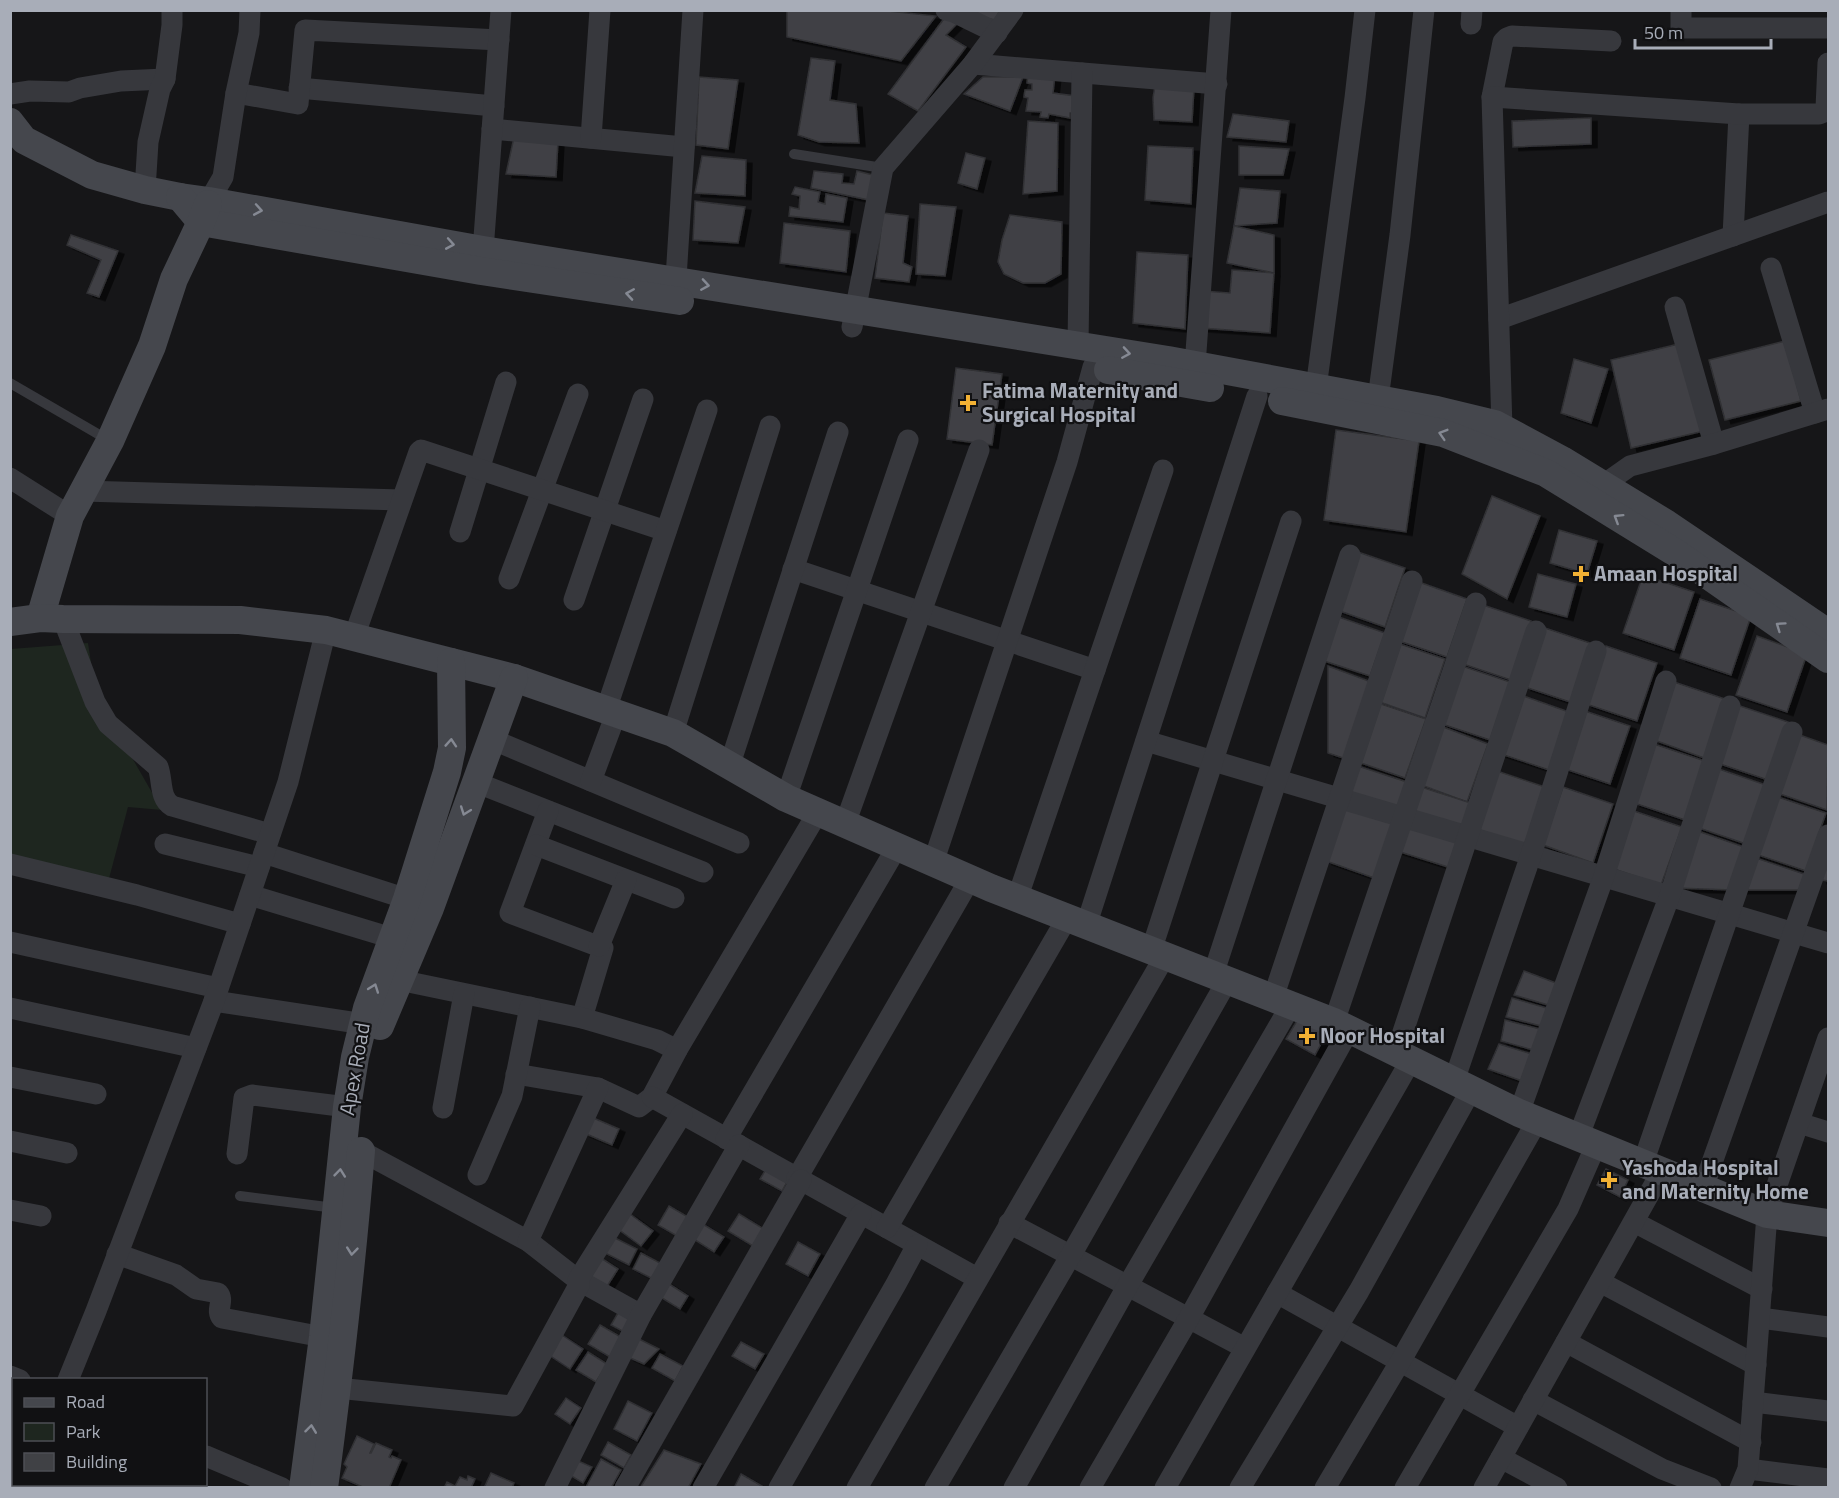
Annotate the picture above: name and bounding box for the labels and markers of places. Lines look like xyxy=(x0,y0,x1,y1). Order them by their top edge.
place label: Fatima Maternity and Surgical Hospital xyxy=(982,374,1178,430)
marker: Fatima Maternity and Surgical Hospital xyxy=(959,394,977,412)
place label: Amaan Hospital xyxy=(1594,557,1738,589)
marker: Amaan Hospital xyxy=(1572,565,1590,583)
place label: Noor Hospital xyxy=(1320,1019,1445,1051)
marker: Noor Hospital xyxy=(1298,1027,1316,1045)
place label: Yashoda Hospital and Maternity Home xyxy=(1622,1151,1809,1207)
marker: Yashoda Hospital and Maternity Home xyxy=(1600,1171,1618,1189)

